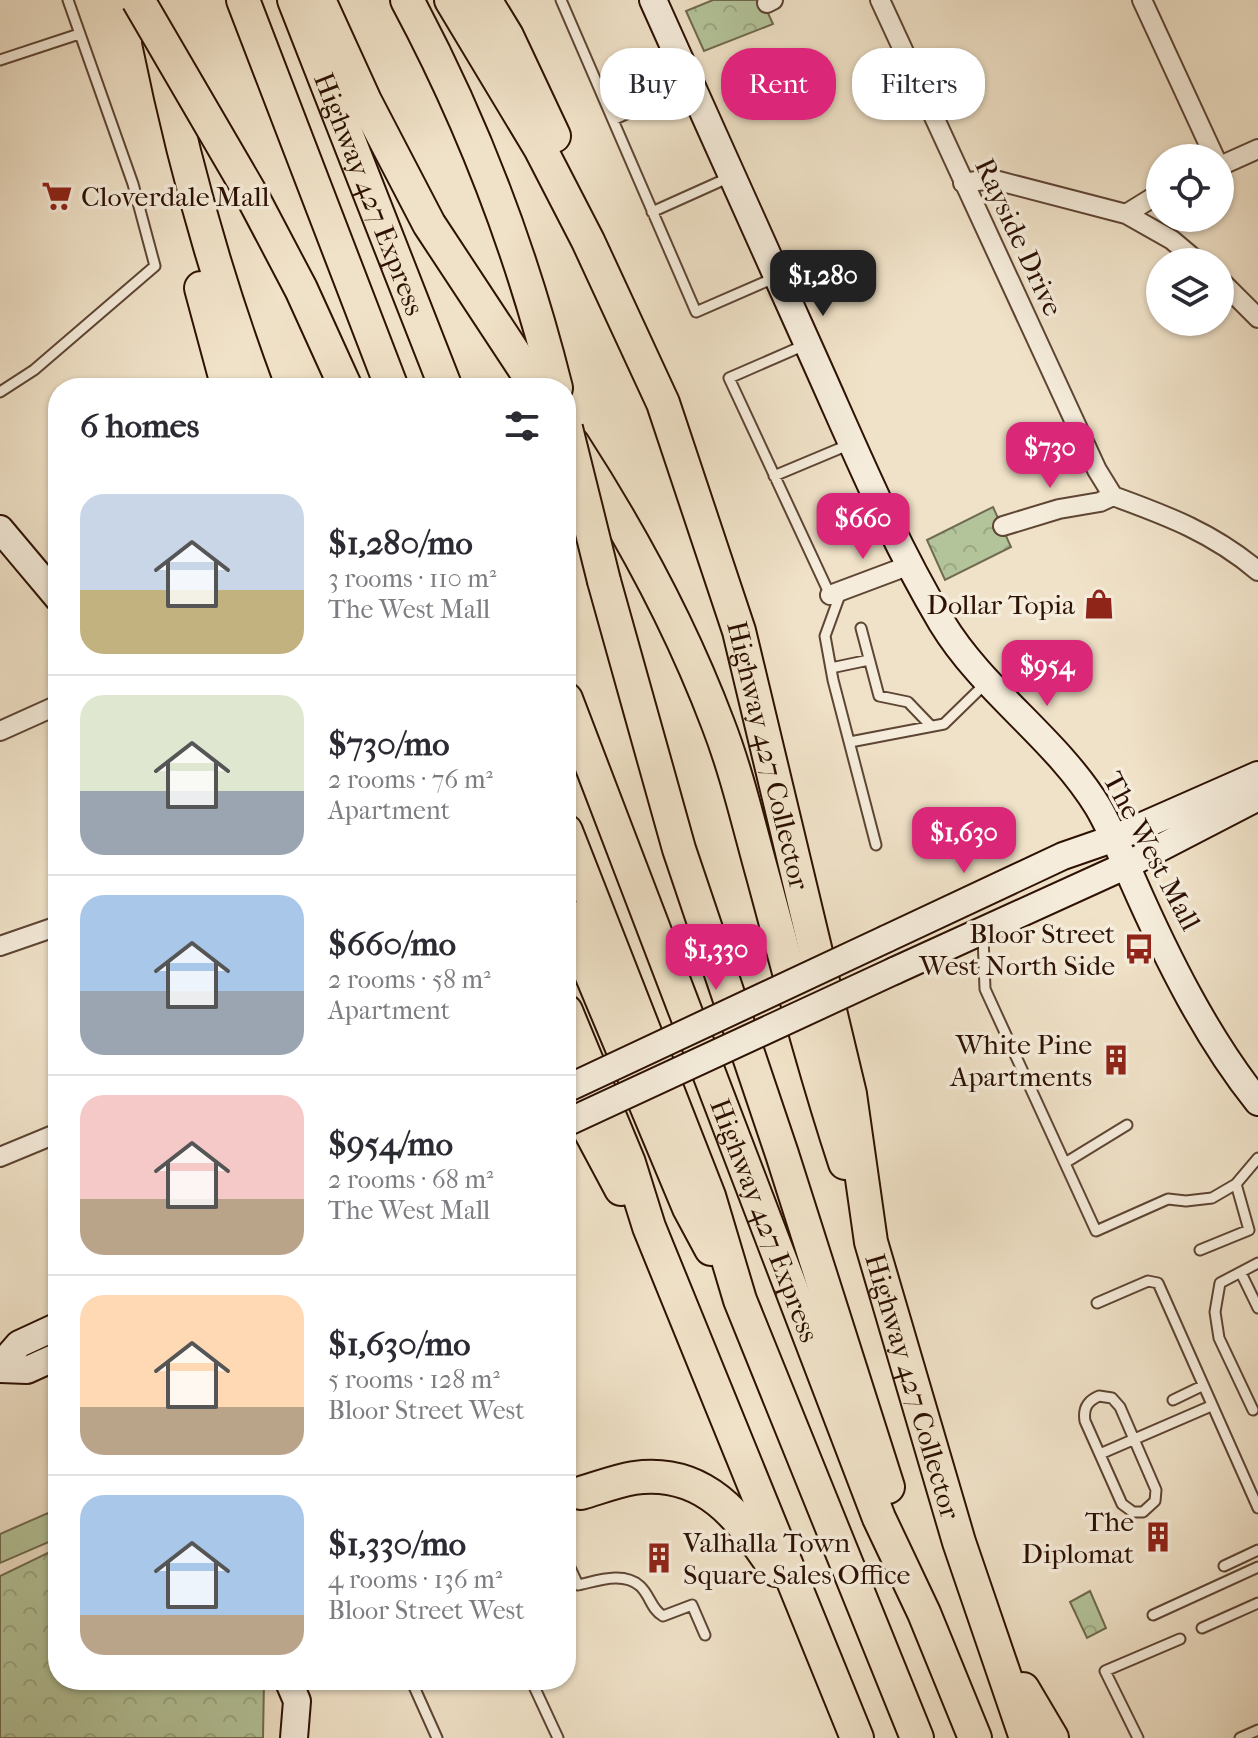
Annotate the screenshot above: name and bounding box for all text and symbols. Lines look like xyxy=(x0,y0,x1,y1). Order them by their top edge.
chip: Buy xyxy=(600,48,705,120)
chip: Rent xyxy=(721,48,836,120)
chip: Filters xyxy=(852,48,985,120)
street label: Highway 427 Express xyxy=(307,68,432,320)
map controls xyxy=(1146,144,1234,336)
button: locate xyxy=(1146,144,1234,232)
street label: Rayside Drive xyxy=(968,153,1070,321)
supermarket icon: Cloverdale Mall xyxy=(40,179,74,213)
place label: Cloverdale Mall xyxy=(81,180,270,213)
button: layers xyxy=(1146,248,1234,336)
pin: $1,280 xyxy=(758,250,888,318)
text: $1,280 xyxy=(788,260,858,291)
icon: filters xyxy=(500,404,544,448)
text: 6 homes xyxy=(80,406,199,446)
pin: $730 xyxy=(1003,422,1097,490)
text: $730 xyxy=(1024,432,1076,463)
pin: $660 xyxy=(816,493,910,561)
text: $660 xyxy=(835,503,891,534)
text: $1,280/mo xyxy=(328,523,473,563)
icon: home xyxy=(144,526,240,622)
text: 3 rooms · 110 m² xyxy=(328,563,496,594)
shop icon: Dollar Topia xyxy=(1082,587,1116,621)
place label: Dollar Topia xyxy=(927,588,1076,621)
text: The West Mall xyxy=(328,594,490,625)
street label: Highway 427 Collector xyxy=(721,618,817,893)
pin: $954 xyxy=(1000,640,1094,708)
text: $954 xyxy=(1020,650,1074,681)
text: $730/mo xyxy=(328,724,449,764)
icon: home xyxy=(144,727,240,823)
text: 2 rooms · 76 m² xyxy=(328,764,493,795)
street label: The West Mall xyxy=(1096,766,1208,936)
text: Apartment xyxy=(328,795,450,826)
pin: $1,630 xyxy=(899,807,1029,875)
text: $1,630 xyxy=(930,817,998,848)
place label: Bloor Street West North Side xyxy=(918,917,1115,982)
text: $660/mo xyxy=(328,924,456,964)
pin: $1,330 xyxy=(651,924,781,992)
icon: home xyxy=(144,927,240,1023)
bus stop icon: Bloor Street West North Side xyxy=(1122,932,1156,966)
text: $1,330 xyxy=(684,934,748,965)
text: 2 rooms · 58 m² xyxy=(328,964,491,995)
text: Apartment xyxy=(328,995,450,1026)
place label: White Pine Apartments xyxy=(949,1028,1092,1093)
building icon: White Pine Apartments xyxy=(1099,1043,1133,1077)
street label: Highway 427 Express xyxy=(704,1094,827,1347)
text: $954/mo xyxy=(328,1124,453,1164)
icon: home xyxy=(144,1127,240,1223)
text: 2 rooms · 68 m² xyxy=(328,1164,493,1195)
text: The West Mall xyxy=(328,1195,490,1226)
street label: Highway 427 Collector xyxy=(859,1249,968,1523)
text: $1,630/mo xyxy=(328,1324,470,1364)
icon: home xyxy=(144,1327,240,1423)
text: 5 rooms · 128 m² xyxy=(328,1364,500,1395)
text: Bloor Street West xyxy=(328,1395,524,1426)
place label: The Diplomat xyxy=(1022,1505,1134,1570)
building icon: The Diplomat xyxy=(1141,1520,1175,1554)
text: $1,330/mo xyxy=(328,1524,466,1564)
place label: Valhalla Town Square Sales Office xyxy=(682,1526,910,1591)
icon: home xyxy=(144,1527,240,1623)
building icon: Valhalla Town Square Sales Office xyxy=(642,1541,676,1575)
text: 4 rooms · 136 m² xyxy=(328,1564,502,1595)
text: Bloor Street West xyxy=(328,1595,524,1626)

